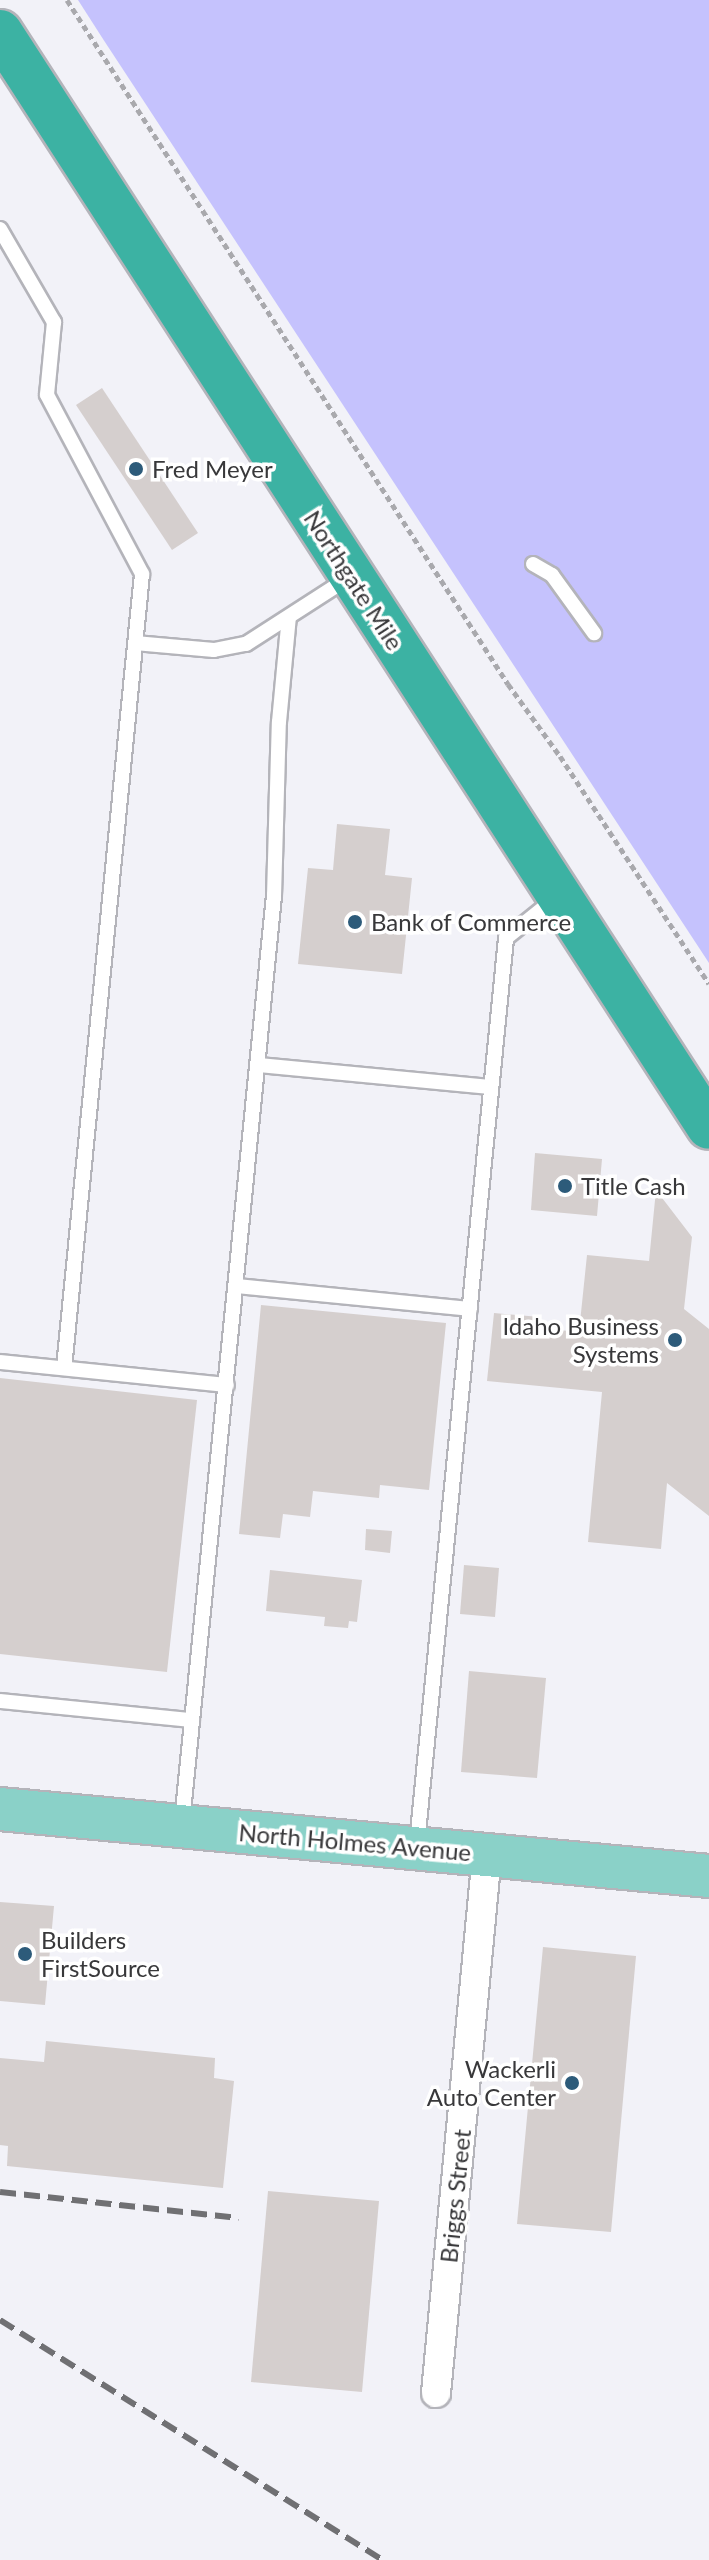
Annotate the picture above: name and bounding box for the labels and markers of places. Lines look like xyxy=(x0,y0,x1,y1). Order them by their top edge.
place label: Fred Meyer xyxy=(152,455,273,483)
marker: Fred Meyer xyxy=(127,460,145,478)
place label: Bank of Commerce xyxy=(371,908,572,936)
marker: Bank of Commerce xyxy=(346,913,364,931)
place label: Title Cash xyxy=(581,1172,686,1200)
marker: Title Cash xyxy=(556,1177,574,1195)
place label: Idaho Business Systems xyxy=(502,1312,659,1368)
marker: Idaho Business Systems xyxy=(666,1331,684,1349)
place label: Builders FirstSource xyxy=(41,1926,160,1982)
marker: Builders FirstSource xyxy=(16,1945,34,1963)
place label: Wackerli Auto Center xyxy=(427,2055,556,2111)
marker: Wackerli Auto Center xyxy=(563,2074,581,2092)

